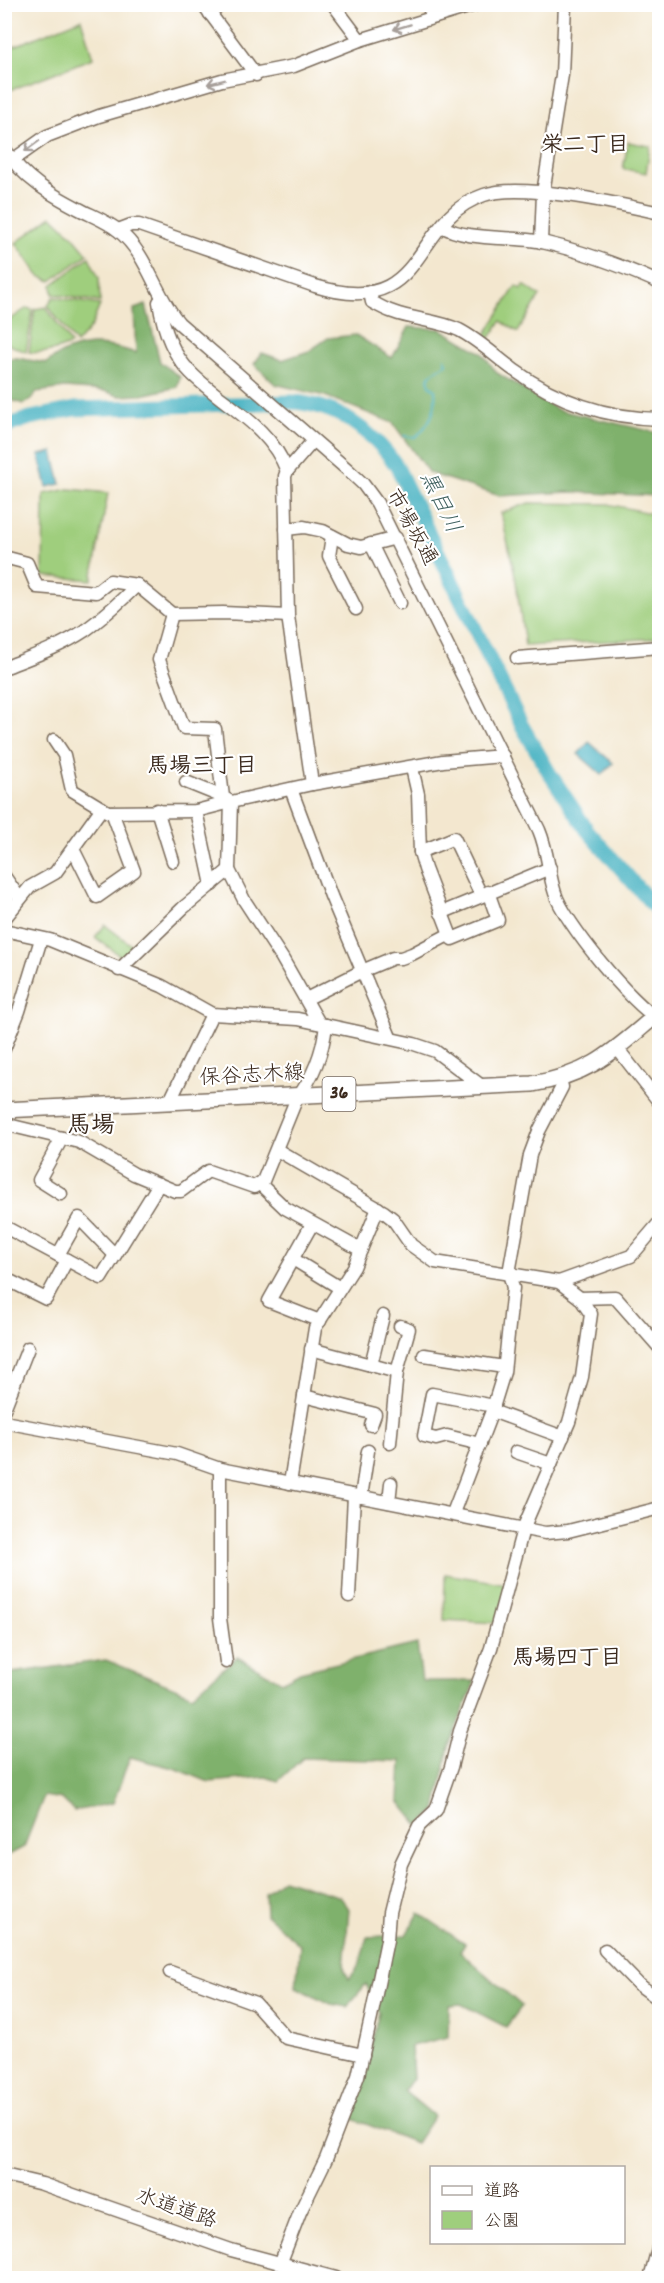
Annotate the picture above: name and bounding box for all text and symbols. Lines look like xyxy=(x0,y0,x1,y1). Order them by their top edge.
one-way arrow xyxy=(393,22,412,33)
one-way arrow xyxy=(206,76,225,88)
district label: 栄二丁目 xyxy=(541,131,629,162)
one-way arrow xyxy=(25,140,41,152)
water label: 黒目川 xyxy=(411,467,467,539)
street label: 市場坂通 xyxy=(377,484,443,572)
district label: 馬場三丁目 xyxy=(147,752,257,783)
street label: 保谷志木線 xyxy=(199,1059,305,1095)
road number: 36 xyxy=(322,1077,356,1111)
district label: 馬場 xyxy=(67,1110,115,1144)
district label: 馬場四丁目 xyxy=(512,1644,622,1675)
legend xyxy=(430,2166,625,2244)
text: 道路 xyxy=(484,2180,520,2205)
street label: 水道道路 xyxy=(131,2182,221,2238)
text: 公園 xyxy=(484,2210,520,2235)

